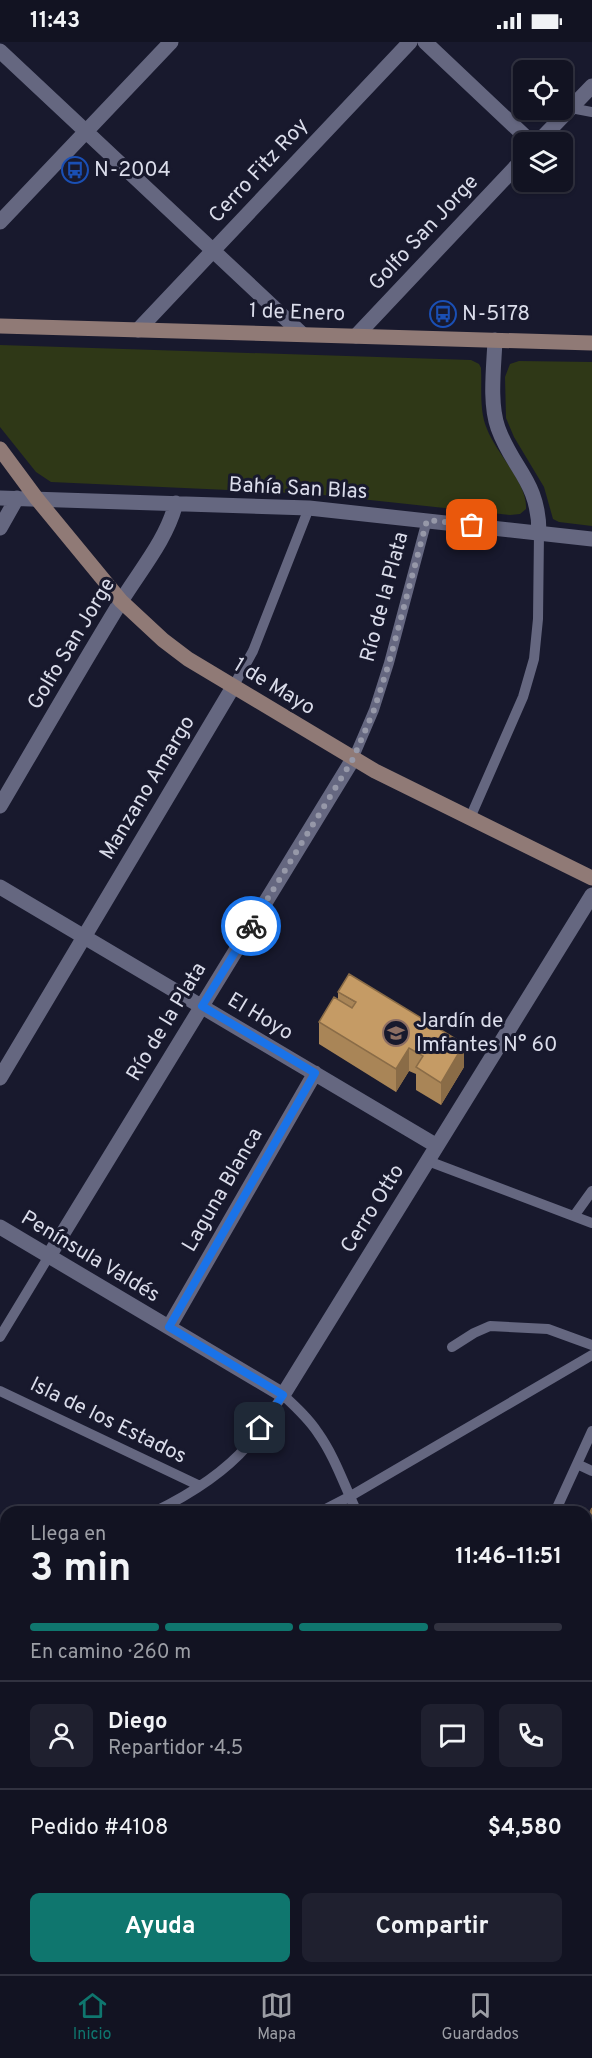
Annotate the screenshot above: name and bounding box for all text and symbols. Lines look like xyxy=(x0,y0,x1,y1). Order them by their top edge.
text: 11:43 xyxy=(30,8,80,35)
map controls xyxy=(513,60,573,192)
button: locate xyxy=(513,60,573,120)
street label: Cerro Fitz Roy xyxy=(203,113,315,229)
button: layers xyxy=(513,132,573,192)
bus stop icon: N-2004 xyxy=(60,155,90,185)
place label: N-2004 xyxy=(94,157,171,184)
street label: Golfo San Jorge xyxy=(363,169,485,297)
street label: 1 de Enero xyxy=(248,298,346,328)
bus stop icon: N-5178 xyxy=(428,299,458,329)
place label: N-5178 xyxy=(462,301,530,328)
street label: Bahía San Blas xyxy=(228,472,368,506)
pin xyxy=(446,499,497,550)
icon: bag xyxy=(455,508,488,541)
street label: Río de la Plata xyxy=(355,529,415,665)
street label: Golfo San Jorge xyxy=(22,573,122,715)
street label: 1 de Mayo xyxy=(228,652,320,722)
street label: Manzano Amargo xyxy=(94,711,202,865)
courier xyxy=(221,896,281,956)
icon: bike xyxy=(235,910,268,943)
street label: Río de la Plata xyxy=(121,958,213,1086)
street label: El Hoyo xyxy=(222,987,298,1047)
place label: Jardín de Imfantes N° 60 xyxy=(416,1008,557,1059)
school or university icon: Jardín de Imfantes N° 60 xyxy=(381,1018,411,1048)
street label: Laguna Blanca xyxy=(177,1123,269,1257)
street label: Cerro Otto xyxy=(335,1159,411,1259)
street label: Península Valdés xyxy=(15,1205,165,1309)
street label: Isla de los Estados xyxy=(25,1371,191,1471)
pin xyxy=(234,1402,285,1453)
icon: home xyxy=(243,1411,276,1444)
text: Llega en xyxy=(30,1522,106,1548)
text: 11:46–11:51 xyxy=(455,1544,562,1571)
text: 3 min xyxy=(30,1546,131,1595)
text: En camino · 260 m xyxy=(30,1640,191,1666)
button: person xyxy=(30,1704,93,1767)
button: chat xyxy=(421,1704,484,1767)
button: phone xyxy=(499,1704,562,1767)
text: Diego xyxy=(108,1709,167,1736)
text: Repartidor · 4.5 xyxy=(108,1736,243,1762)
text: Pedido #4108 xyxy=(30,1815,168,1842)
text: $4,580 xyxy=(488,1815,562,1842)
button: Ayuda xyxy=(30,1893,290,1962)
button: Compartir xyxy=(302,1893,562,1962)
tab: Inicio xyxy=(73,1989,111,2045)
tab: Mapa xyxy=(257,1989,296,2045)
tab: Guardados xyxy=(442,1989,519,2045)

